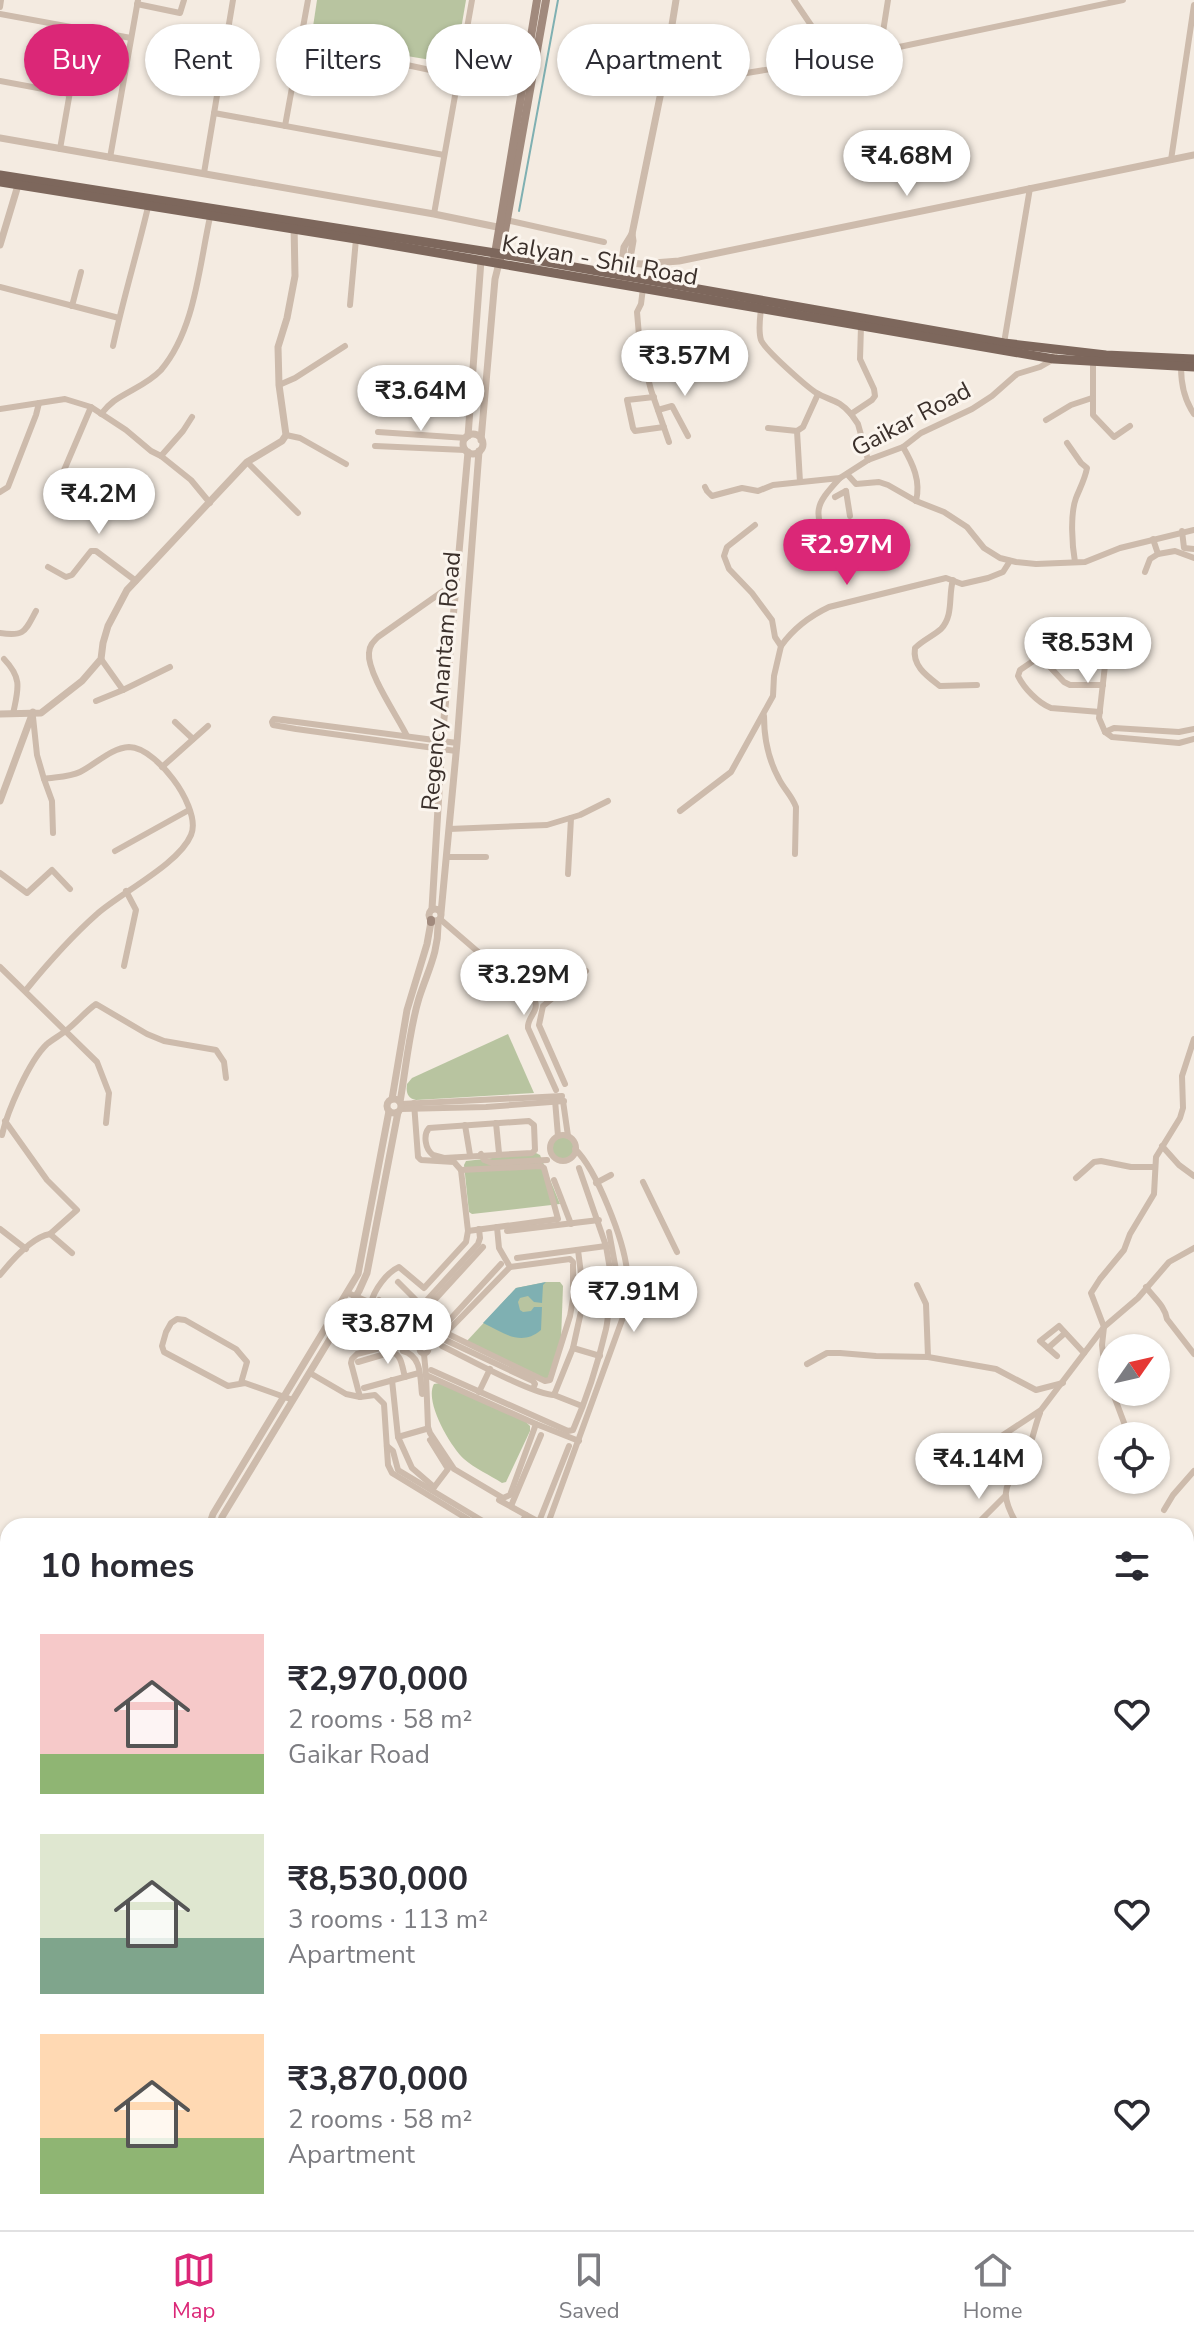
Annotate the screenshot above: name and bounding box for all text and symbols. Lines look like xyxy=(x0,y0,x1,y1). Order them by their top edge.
chip: Buy xyxy=(24,24,129,96)
chip: Rent xyxy=(145,24,260,96)
chip: Filters xyxy=(276,24,410,96)
chip: New xyxy=(426,24,541,96)
chip: Apartment xyxy=(557,24,750,96)
chip: House xyxy=(766,24,903,96)
pin: ₹4.68M xyxy=(842,130,972,198)
text: ₹4.68M xyxy=(861,138,953,173)
street label: Kalyan - Shil Road xyxy=(499,227,701,293)
pin: ₹3.57M xyxy=(620,330,750,398)
text: ₹3.57M xyxy=(639,338,731,373)
pin: ₹3.64M xyxy=(356,365,486,433)
text: ₹3.64M xyxy=(375,373,467,408)
street label: Gaikar Road xyxy=(846,374,976,464)
pin: ₹4.2M xyxy=(43,468,155,536)
text: ₹4.2M xyxy=(61,476,137,511)
pin: ₹2.97M xyxy=(782,519,912,587)
text: ₹2.97M xyxy=(801,527,893,562)
street label: Regency Anantam Road xyxy=(414,550,468,812)
pin: ₹8.53M xyxy=(1023,617,1153,685)
text: ₹8.53M xyxy=(1042,625,1134,660)
pin: ₹3.29M xyxy=(459,949,589,1017)
text: ₹3.29M xyxy=(478,957,570,992)
pin: ₹7.91M xyxy=(569,1266,699,1334)
text: ₹7.91M xyxy=(588,1274,680,1309)
pin: ₹3.87M xyxy=(323,1298,453,1366)
text: ₹3.87M xyxy=(342,1306,434,1341)
north arrow xyxy=(1098,1334,1170,1406)
map controls xyxy=(1098,1334,1170,1494)
button: locate xyxy=(1098,1422,1170,1494)
pin: ₹4.14M xyxy=(914,1433,1044,1501)
text: ₹4.14M xyxy=(933,1441,1025,1476)
text: 10 homes xyxy=(40,1543,194,1589)
icon: filters xyxy=(1110,1544,1154,1588)
text: ₹2,970,000 xyxy=(288,1656,468,1702)
icon: home xyxy=(104,1666,200,1762)
icon: heart xyxy=(1110,1692,1154,1736)
text: 2 rooms · 58 m² xyxy=(288,1702,472,1737)
text: Gaikar Road xyxy=(288,1737,430,1772)
text: ₹8,530,000 xyxy=(288,1856,468,1902)
icon: home xyxy=(104,1866,200,1962)
icon: heart xyxy=(1110,1892,1154,1936)
text: 3 rooms · 113 m² xyxy=(288,1902,488,1937)
text: Apartment xyxy=(288,1937,415,1972)
text: ₹3,870,000 xyxy=(288,2056,468,2102)
icon: home xyxy=(104,2066,200,2162)
icon: heart xyxy=(1110,2092,1154,2136)
text: 2 rooms · 58 m² xyxy=(288,2102,472,2137)
text: Apartment xyxy=(288,2137,415,2172)
tab: Map xyxy=(172,2248,216,2326)
tab: Saved xyxy=(559,2248,620,2326)
tab: Home xyxy=(963,2248,1022,2326)

